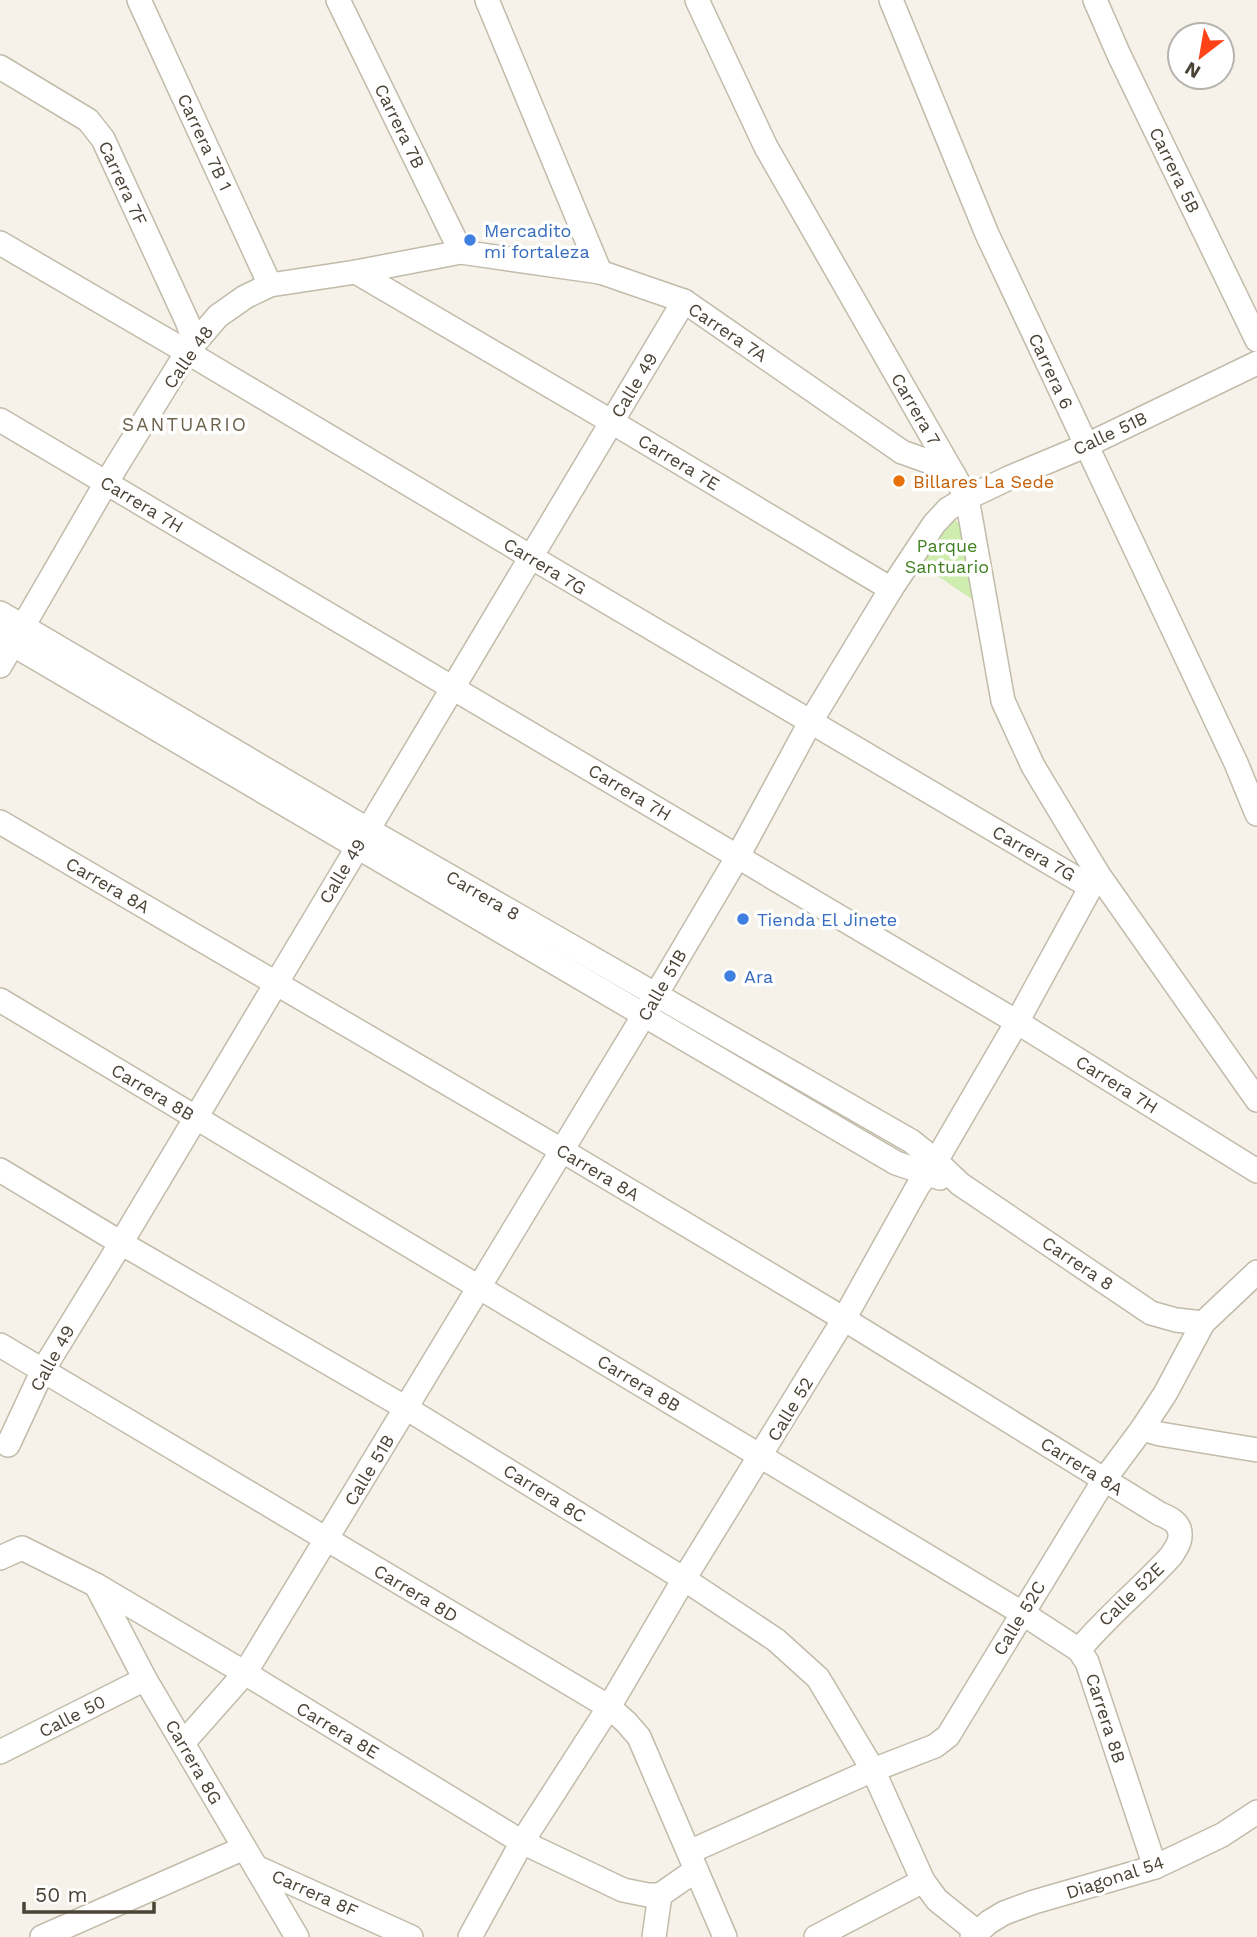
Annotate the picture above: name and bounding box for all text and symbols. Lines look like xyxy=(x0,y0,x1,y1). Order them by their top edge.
north arrow xyxy=(1166,21,1236,91)
text: N xyxy=(1181,57,1204,84)
street label: Carrera 7B xyxy=(371,80,429,172)
street label: Carrera 7B 1 xyxy=(173,90,237,194)
street label: Carrera 5B xyxy=(1145,124,1205,216)
street label: Carrera 7F xyxy=(94,137,152,229)
place label: Mercadito mi fortaleza xyxy=(484,220,590,262)
marker: Mercadito mi fortaleza xyxy=(462,232,478,248)
street label: Carrera 7A xyxy=(685,298,772,366)
street label: Calle 48 xyxy=(159,321,217,393)
street label: Carrera 6 xyxy=(1024,330,1078,412)
street label: Calle 49 xyxy=(606,349,662,421)
street label: Carrera 7 xyxy=(887,369,945,449)
street label: Calle 51B xyxy=(1070,407,1150,459)
district label: SANTUARIO xyxy=(122,413,248,436)
street label: Carrera 7E xyxy=(635,430,723,494)
street label: Carrera 7H xyxy=(97,471,187,537)
place label: Billares La Sede xyxy=(913,471,1054,492)
marker: Billares La Sede xyxy=(891,473,907,489)
street label: Carrera 7G xyxy=(500,533,590,599)
park label: Parque Santuario xyxy=(905,535,989,577)
street label: Carrera 7H xyxy=(585,759,675,825)
street label: Carrera 7G xyxy=(989,821,1079,885)
street label: Calle 49 xyxy=(314,835,370,907)
street label: Carrera 8A xyxy=(62,853,154,917)
street label: Carrera 8 xyxy=(442,866,524,924)
place label: Tienda El Jinete xyxy=(757,909,897,930)
marker: Tienda El Jinete xyxy=(735,911,751,927)
street label: Calle 51B xyxy=(633,945,691,1025)
place label: Ara xyxy=(744,966,773,987)
marker: Ara xyxy=(722,968,738,984)
street label: Carrera 7H xyxy=(1072,1050,1162,1118)
street label: Carrera 8B xyxy=(108,1059,198,1125)
street label: Carrera 8A xyxy=(553,1139,643,1205)
street label: Carrera 8 xyxy=(1038,1232,1118,1294)
street label: Calle 49 xyxy=(25,1321,79,1395)
street label: Carrera 8B xyxy=(594,1350,684,1416)
street label: Calle 52 xyxy=(763,1373,817,1445)
street label: Calle 51B xyxy=(340,1431,398,1509)
street label: Carrera 8A xyxy=(1037,1432,1127,1500)
street label: Carrera 8C xyxy=(500,1459,590,1527)
street label: Calle 52E xyxy=(1094,1558,1168,1630)
street label: Carrera 8D xyxy=(370,1560,462,1626)
street label: Calle 52C xyxy=(989,1577,1049,1659)
street label: Carrera 8B xyxy=(1082,1670,1130,1766)
street label: Calle 50 xyxy=(35,1690,109,1742)
street label: Carrera 8E xyxy=(293,1697,383,1763)
street label: Carrera 8G xyxy=(161,1716,227,1808)
street label: Diagonal 54 xyxy=(1063,1851,1167,1903)
street label: Carrera 8F xyxy=(269,1865,361,1921)
scale bar xyxy=(24,1870,154,1914)
text: 50 m xyxy=(35,1882,87,1907)

